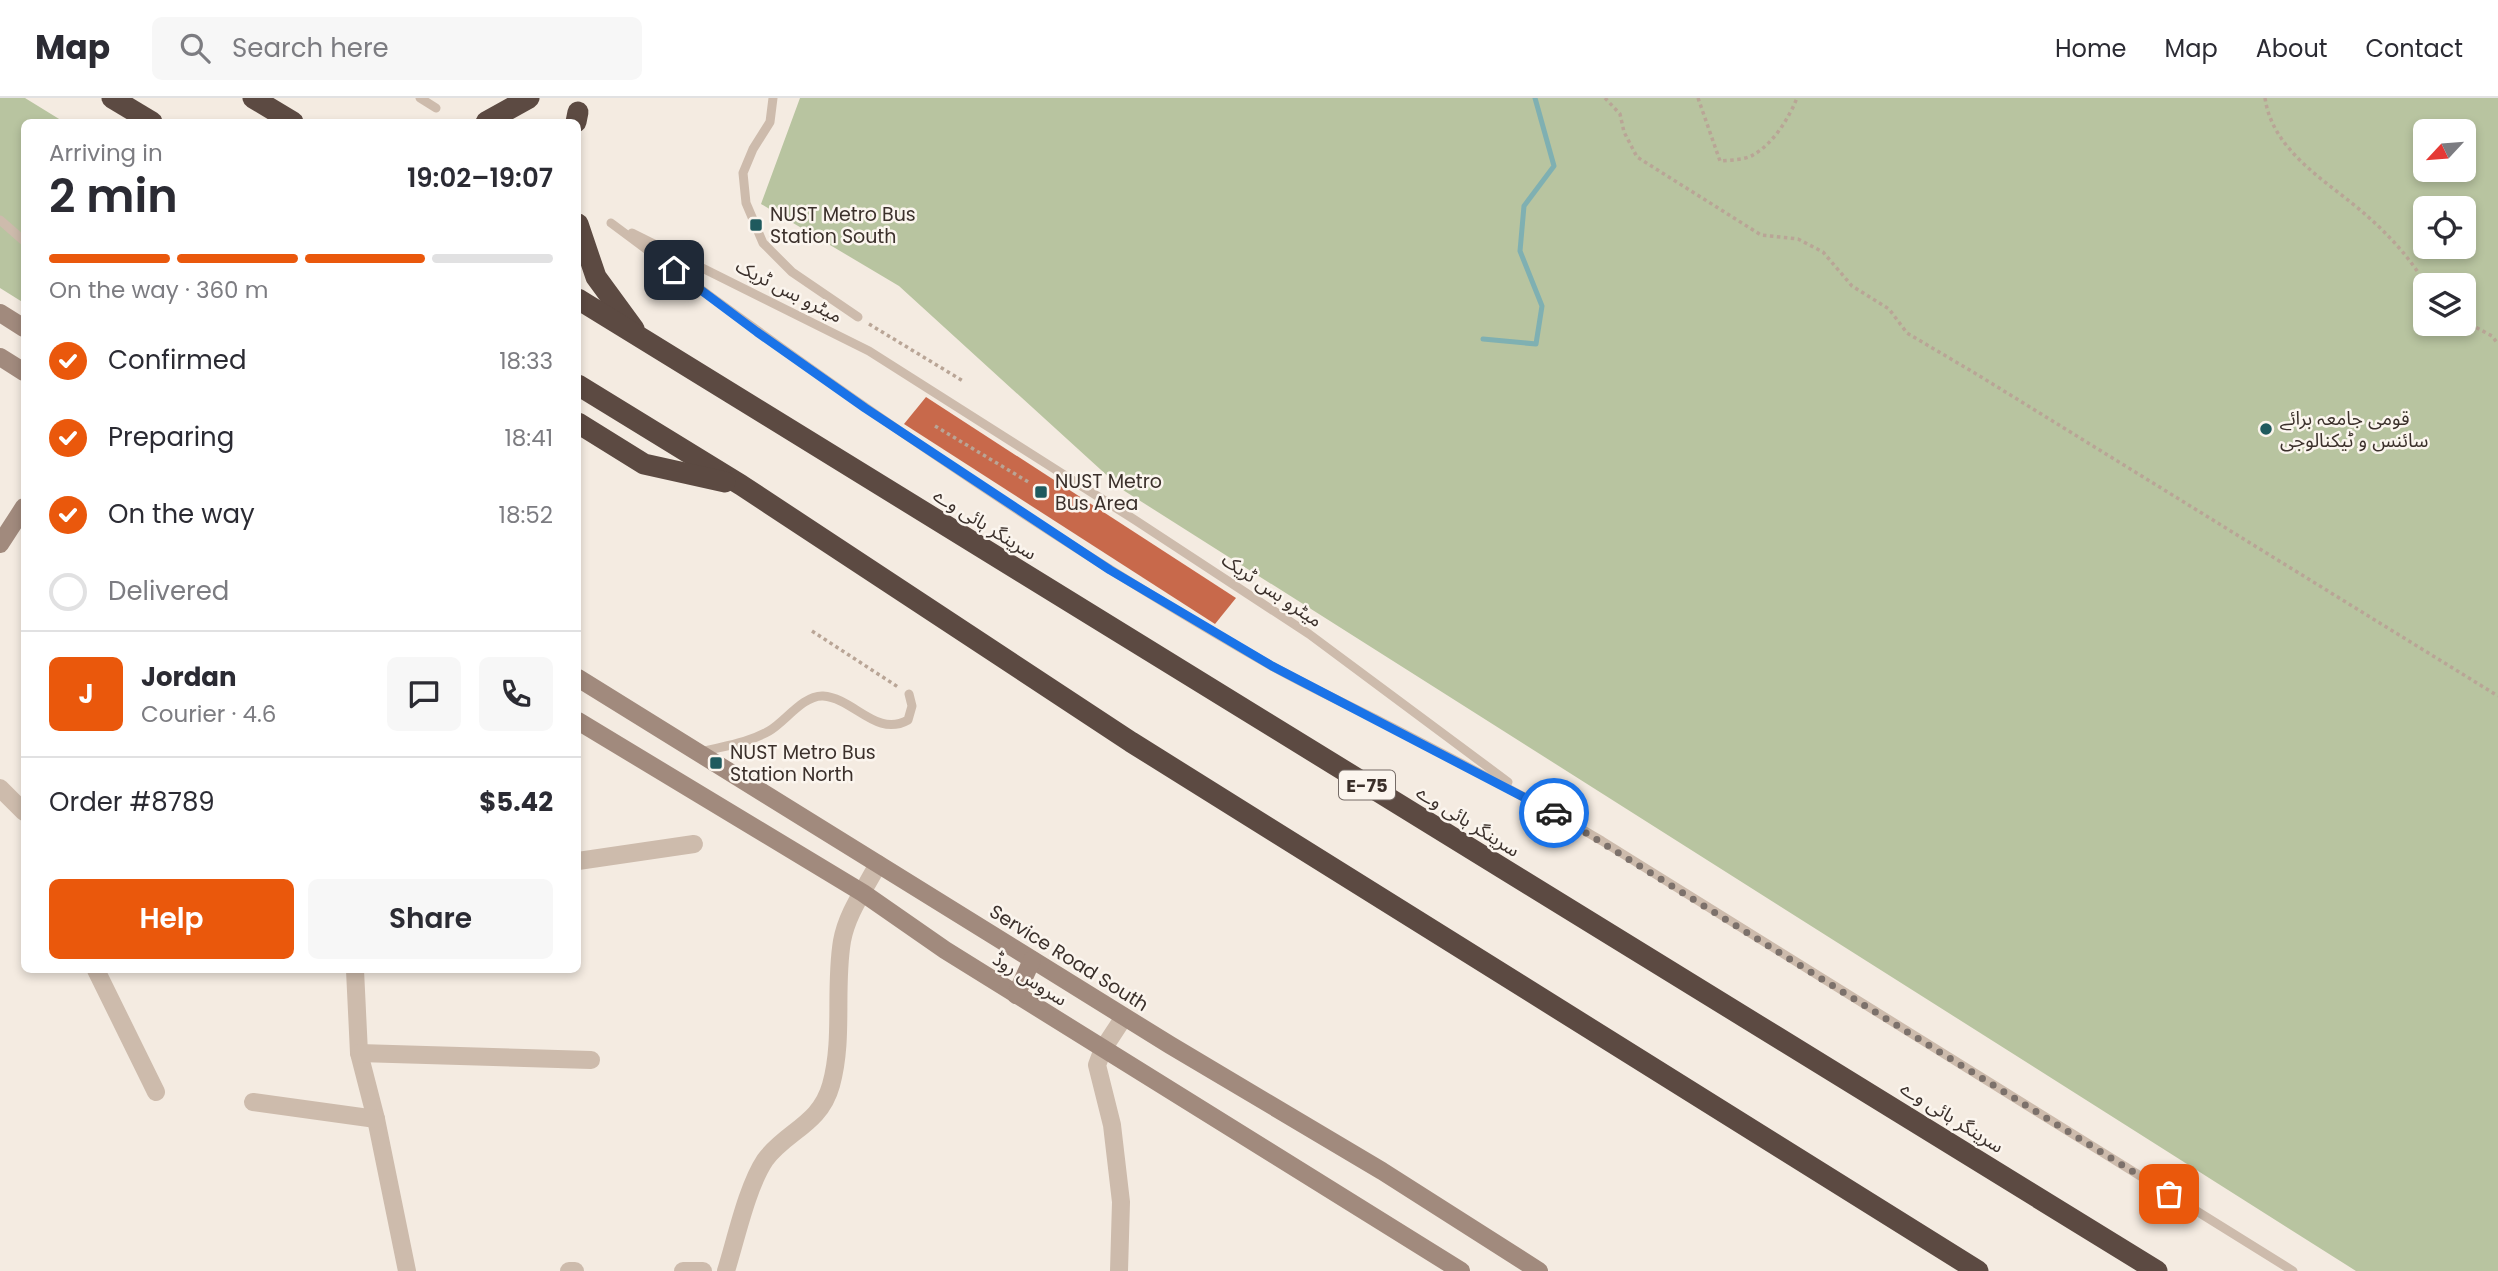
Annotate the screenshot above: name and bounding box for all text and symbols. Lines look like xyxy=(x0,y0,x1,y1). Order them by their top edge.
search box xyxy=(152,17,642,80)
text: Map xyxy=(35,24,110,71)
icon: search xyxy=(176,29,214,67)
text: Search here xyxy=(232,30,389,66)
text: Home xyxy=(2055,32,2127,65)
text: Map xyxy=(2165,32,2218,65)
text: About xyxy=(2256,32,2327,65)
text: Contact xyxy=(2365,32,2463,65)
north arrow xyxy=(2413,119,2476,182)
map controls xyxy=(2413,119,2476,336)
text: Arriving in xyxy=(49,137,163,169)
text: 19:02–19:07 xyxy=(407,160,553,196)
text: 2 min xyxy=(49,164,178,228)
button: locate xyxy=(2413,196,2476,259)
place label: NUST Metro Bus Station South xyxy=(770,201,916,250)
marker: NUST Metro Bus Station South xyxy=(748,217,764,233)
pin xyxy=(644,240,704,300)
icon: home xyxy=(655,251,693,289)
street label: میٹرو بس ٹریک xyxy=(731,253,847,329)
button: layers xyxy=(2413,273,2476,336)
text: On the way · 360 m xyxy=(49,274,268,306)
icon: check xyxy=(49,342,87,380)
text: Confirmed xyxy=(108,342,246,378)
text: 18:33 xyxy=(499,345,553,377)
place label: قومی جامعہ برائے سائنس و ٹیکنالوجی xyxy=(2280,405,2428,454)
icon: check xyxy=(49,419,87,457)
text: Preparing xyxy=(108,419,234,455)
marker: قومی جامعہ برائے سائنس و ٹیکنالوجی xyxy=(2258,421,2274,437)
text: 18:41 xyxy=(504,422,553,454)
place label: NUST Metro Bus Area xyxy=(1055,468,1162,517)
street label: سرینگر ہائی وے xyxy=(928,481,1042,567)
marker: NUST Metro Bus Area xyxy=(1033,484,1049,500)
icon: check xyxy=(49,496,87,534)
text: On the way xyxy=(108,496,255,532)
text: 18:52 xyxy=(499,499,553,531)
street label: میٹرو بس ٹریک xyxy=(1216,546,1328,634)
text: Delivered xyxy=(108,573,229,609)
button: chat xyxy=(387,657,461,731)
button: phone xyxy=(479,657,553,731)
text: Jordan xyxy=(141,659,237,695)
text: J xyxy=(78,676,94,712)
text: Courier · 4.6 xyxy=(141,698,276,730)
place label: NUST Metro Bus Station North xyxy=(730,739,876,788)
marker: NUST Metro Bus Station North xyxy=(708,755,724,771)
road number: E-75 xyxy=(1339,770,1395,800)
street label: سرینگر ہائی وے xyxy=(1411,778,1525,864)
courier xyxy=(1519,778,1589,848)
text: Order #8789 xyxy=(49,784,215,820)
text: $5.42 xyxy=(479,784,553,820)
icon: car xyxy=(1535,794,1573,832)
button: Help xyxy=(49,879,294,959)
button: Share xyxy=(308,879,553,959)
street label: Service Road South xyxy=(984,898,1154,1018)
street label: سروس روڈ xyxy=(987,945,1073,1013)
street label: سرینگر ہائی وے xyxy=(1895,1074,2009,1160)
pin xyxy=(2139,1164,2199,1224)
icon: bag xyxy=(2150,1175,2188,1213)

